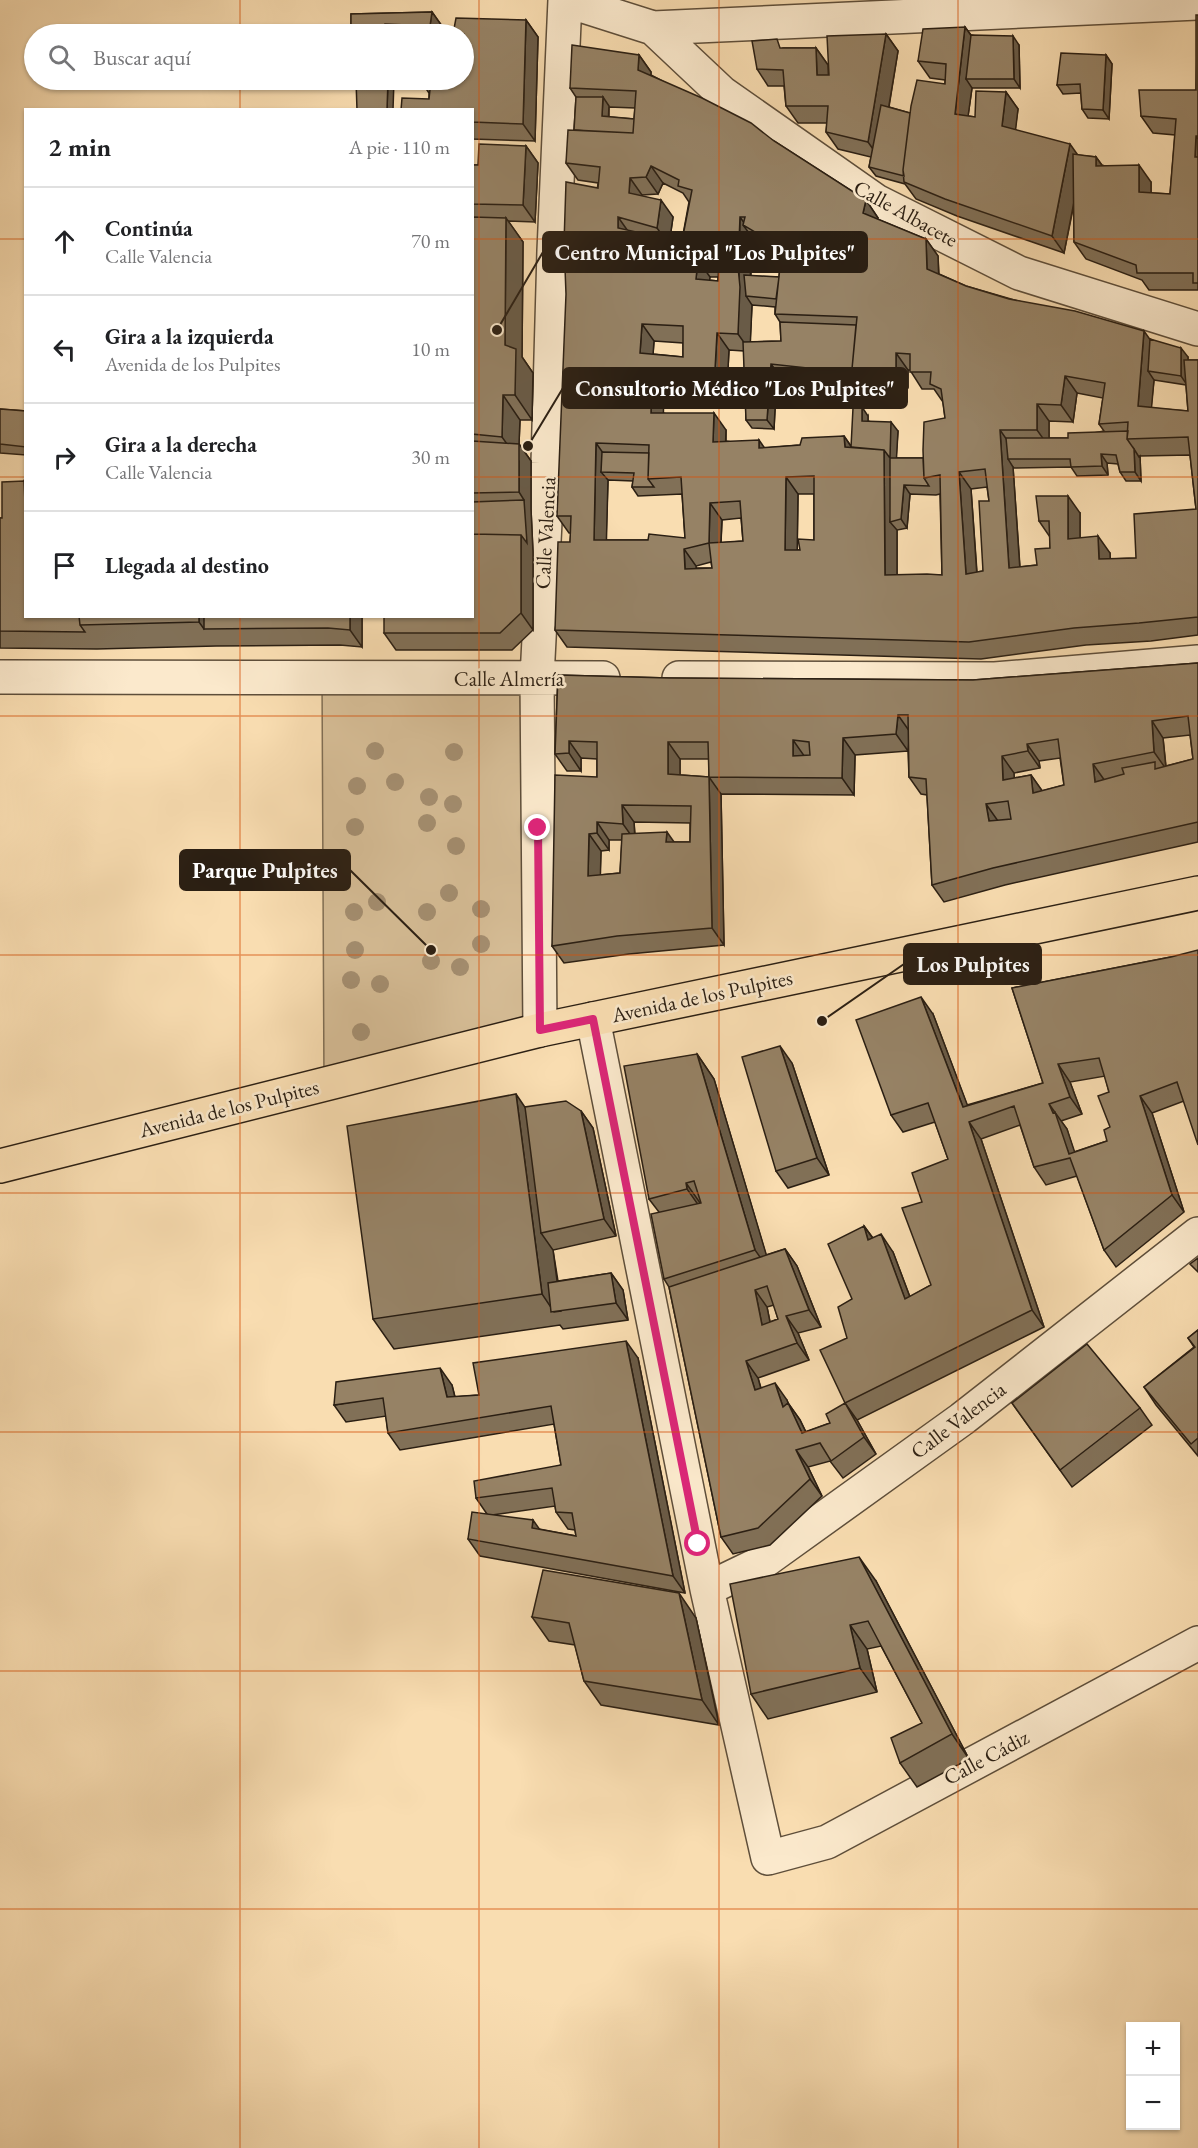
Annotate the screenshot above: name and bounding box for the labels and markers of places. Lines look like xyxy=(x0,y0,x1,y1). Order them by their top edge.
callout: Centro Municipal "Los Pulpites" xyxy=(543,232,867,272)
callout: Consultorio Médico "Los Pulpites" xyxy=(563,368,907,408)
callout: Parque Pulpites xyxy=(180,850,350,890)
callout: Los Pulpites xyxy=(904,944,1041,984)

